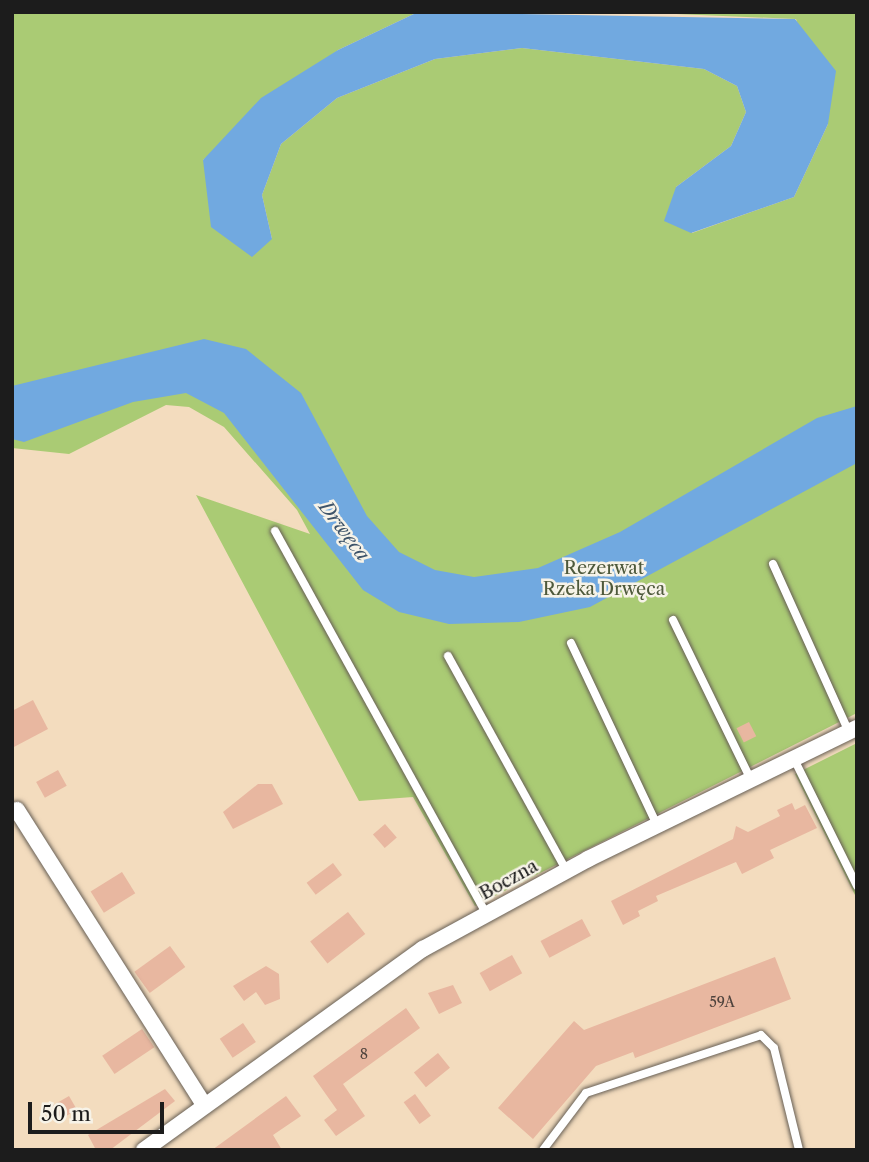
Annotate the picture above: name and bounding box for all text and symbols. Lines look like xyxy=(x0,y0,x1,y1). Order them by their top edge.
water label: Drwęca xyxy=(314,496,374,566)
park label: Rezerwat Rzeka Drwęca xyxy=(543,558,665,600)
street label: Boczna xyxy=(476,855,542,905)
house number: 59A xyxy=(709,994,735,1010)
house number: 8 xyxy=(360,1046,368,1062)
scale bar xyxy=(32,1088,168,1132)
text: 50 m xyxy=(41,1101,91,1126)

